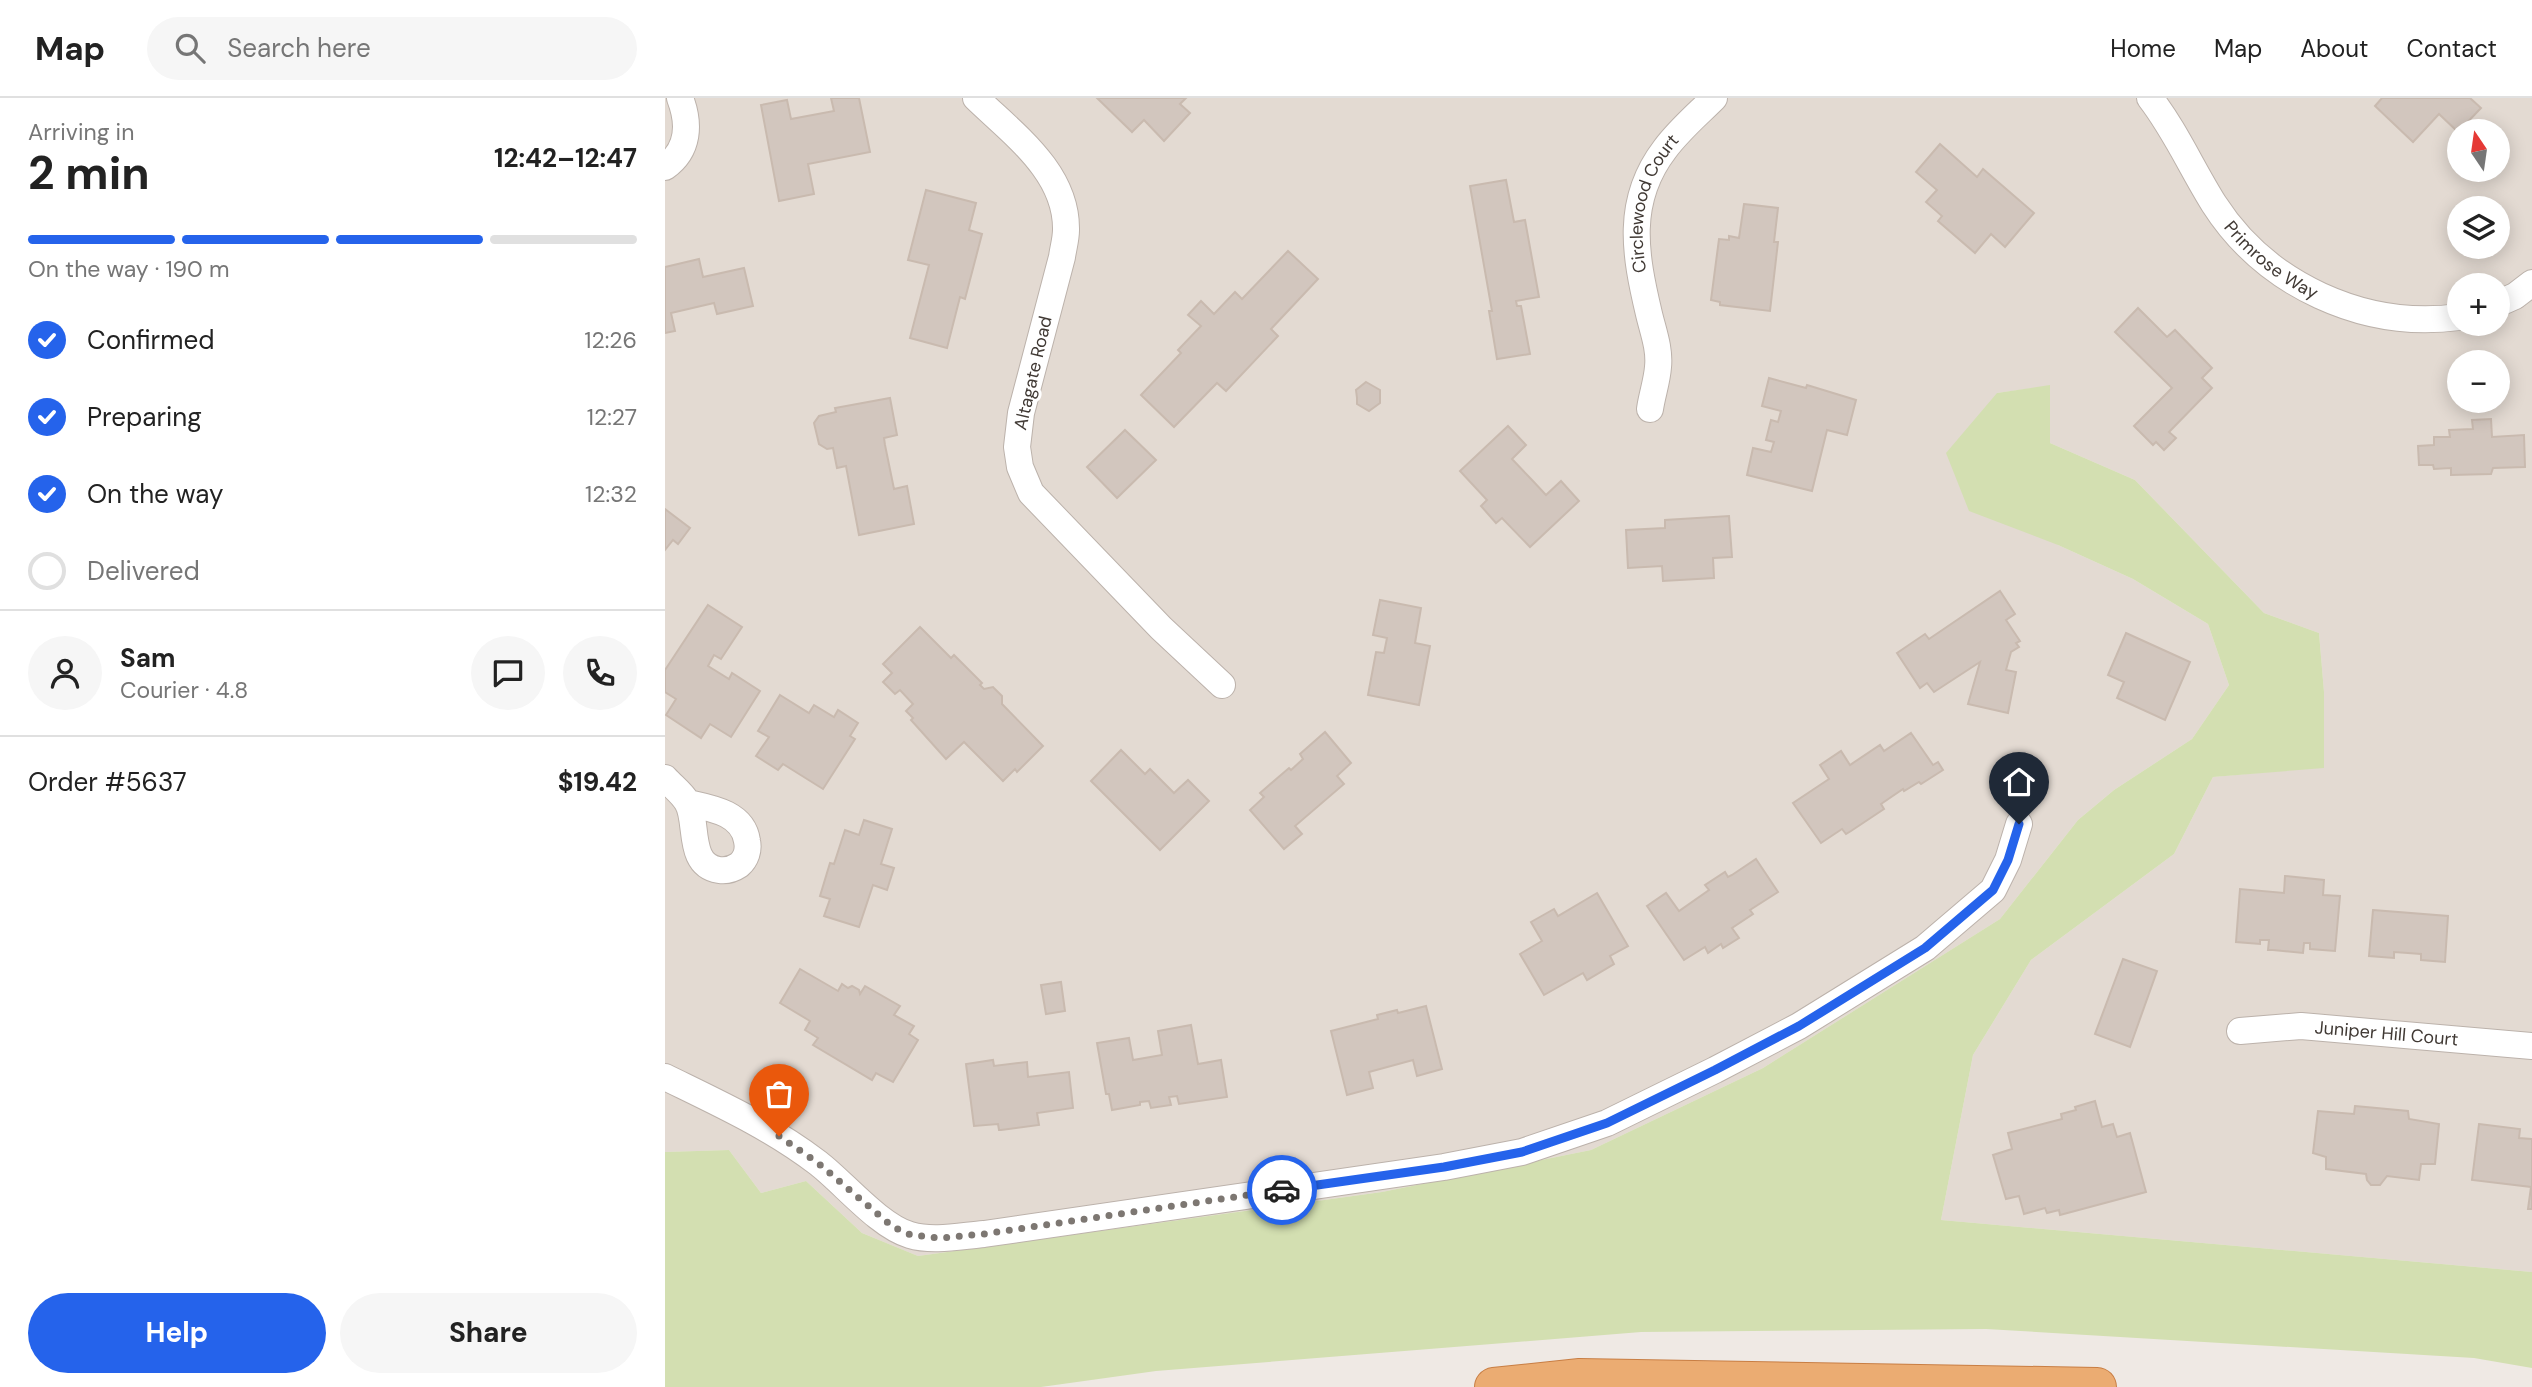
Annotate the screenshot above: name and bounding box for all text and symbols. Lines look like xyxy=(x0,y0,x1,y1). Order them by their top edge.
search box xyxy=(147,17,637,80)
text: Map xyxy=(35,27,105,70)
icon: search xyxy=(171,29,209,67)
text: Search here xyxy=(227,31,371,65)
text: Home xyxy=(2110,33,2176,64)
text: Map xyxy=(2214,33,2262,64)
text: About xyxy=(2300,33,2369,64)
text: Contact xyxy=(2407,33,2497,64)
text: Arriving in xyxy=(28,117,134,147)
north arrow xyxy=(2447,119,2509,182)
map controls xyxy=(2447,119,2510,413)
street label: Circlewood Court xyxy=(1625,129,1684,275)
text: 12:42–12:47 xyxy=(494,141,637,175)
text: 2 min xyxy=(28,143,150,203)
button: layers xyxy=(2447,196,2510,259)
street label: Primrose Way xyxy=(2219,216,2322,305)
text: On the way · 190 m xyxy=(28,254,229,284)
button: + xyxy=(2447,273,2510,336)
street label: Altagate Road xyxy=(1008,314,1058,432)
icon: check xyxy=(28,321,66,359)
text: Confirmed xyxy=(87,323,214,357)
text: 12:26 xyxy=(584,325,637,355)
button: − xyxy=(2447,350,2510,413)
icon: check xyxy=(28,398,66,436)
text: Preparing xyxy=(87,400,202,434)
text: 12:27 xyxy=(587,402,637,432)
icon: check xyxy=(28,475,66,513)
text: On the way xyxy=(87,477,223,511)
text: 12:32 xyxy=(585,479,637,509)
text: Delivered xyxy=(87,554,200,588)
button: person xyxy=(28,636,102,710)
button: chat xyxy=(471,636,545,710)
button: phone xyxy=(563,636,637,710)
text: Sam xyxy=(120,641,175,675)
text: Courier · 4.8 xyxy=(120,675,248,705)
pin xyxy=(1989,752,2049,824)
icon: home xyxy=(2000,763,2038,801)
text: Order #5637 xyxy=(28,765,187,799)
text: $19.42 xyxy=(558,765,637,799)
street label: Juniper Hill Court xyxy=(2314,1015,2459,1052)
pin xyxy=(749,1064,809,1136)
icon: bag xyxy=(760,1075,798,1113)
courier xyxy=(1247,1155,1317,1225)
icon: car xyxy=(1263,1171,1301,1209)
button: Help xyxy=(28,1293,326,1373)
button: Share xyxy=(340,1293,637,1373)

